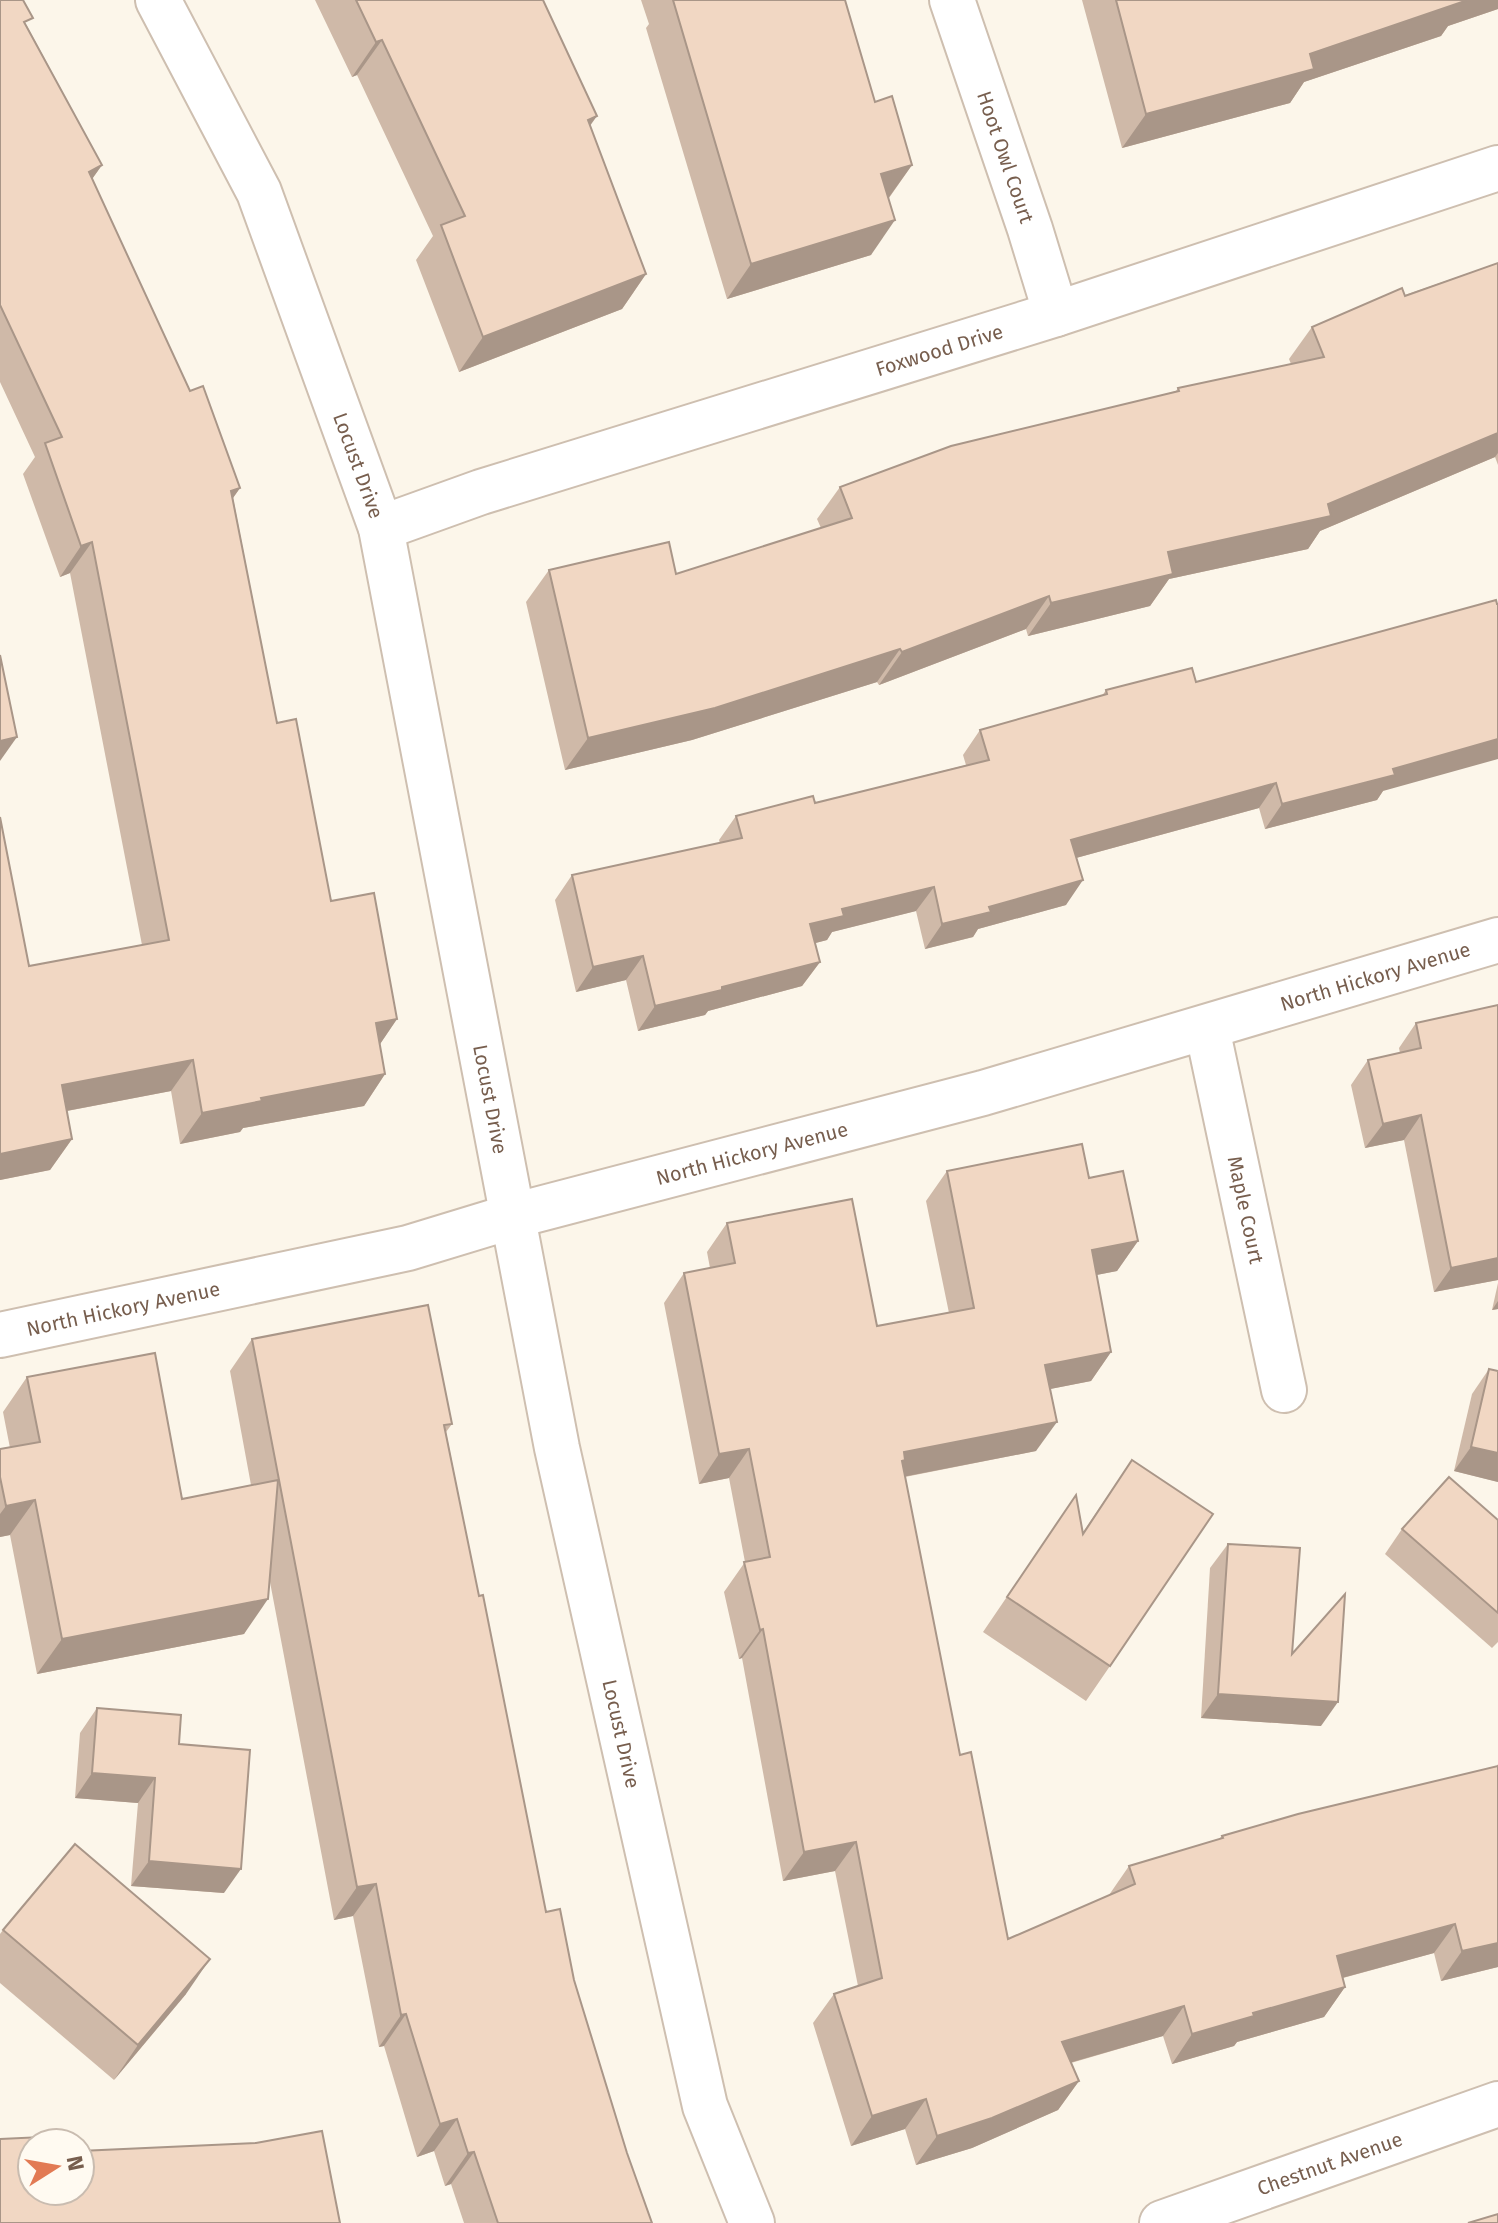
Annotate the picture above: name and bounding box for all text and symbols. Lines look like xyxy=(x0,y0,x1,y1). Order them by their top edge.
street label: Hoot Owl Court xyxy=(972,88,1039,227)
street label: Foxwood Drive xyxy=(873,319,1006,381)
street label: Locust Drive xyxy=(328,409,389,522)
street label: North Hickory Avenue xyxy=(1277,937,1473,1016)
street label: Locust Drive xyxy=(468,1042,512,1156)
street label: North Hickory Avenue xyxy=(654,1117,850,1190)
street label: Maple Court xyxy=(1223,1154,1269,1267)
street label: North Hickory Avenue xyxy=(24,1276,222,1341)
street label: Locust Drive xyxy=(597,1677,645,1791)
north arrow xyxy=(16,2127,96,2207)
street label: Chestnut Avenue xyxy=(1254,2127,1406,2200)
text: N xyxy=(60,2154,90,2173)

